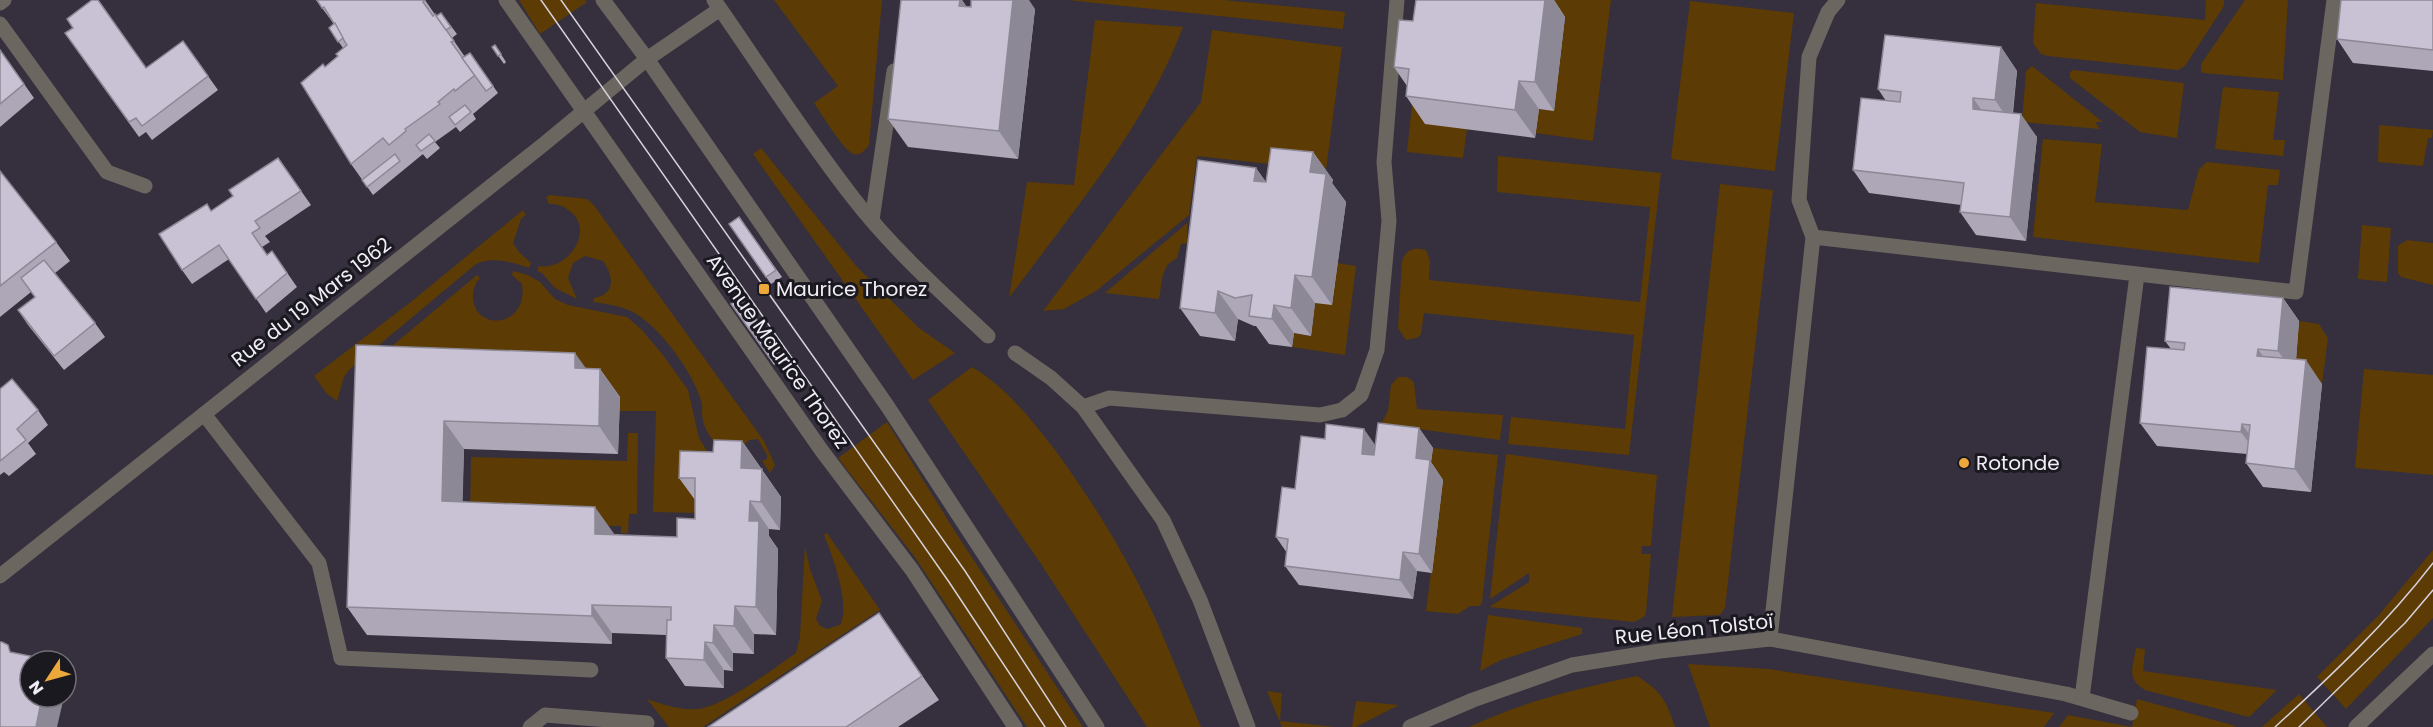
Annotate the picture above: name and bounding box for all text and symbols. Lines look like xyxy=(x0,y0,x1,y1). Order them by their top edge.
street label: Rue du 19 Mars 1962 xyxy=(225,231,397,373)
street label: Avenue Maurice Thorez xyxy=(700,248,856,454)
place label: Maurice Thorez xyxy=(776,275,927,303)
marker: Maurice Thorez xyxy=(757,282,771,296)
place label: Rotonde xyxy=(1976,449,2060,477)
marker: Rotonde xyxy=(1957,456,1971,470)
street label: Rue Léon Tolstoï xyxy=(1614,607,1775,651)
north arrow xyxy=(18,649,78,709)
text: N xyxy=(23,676,49,699)

